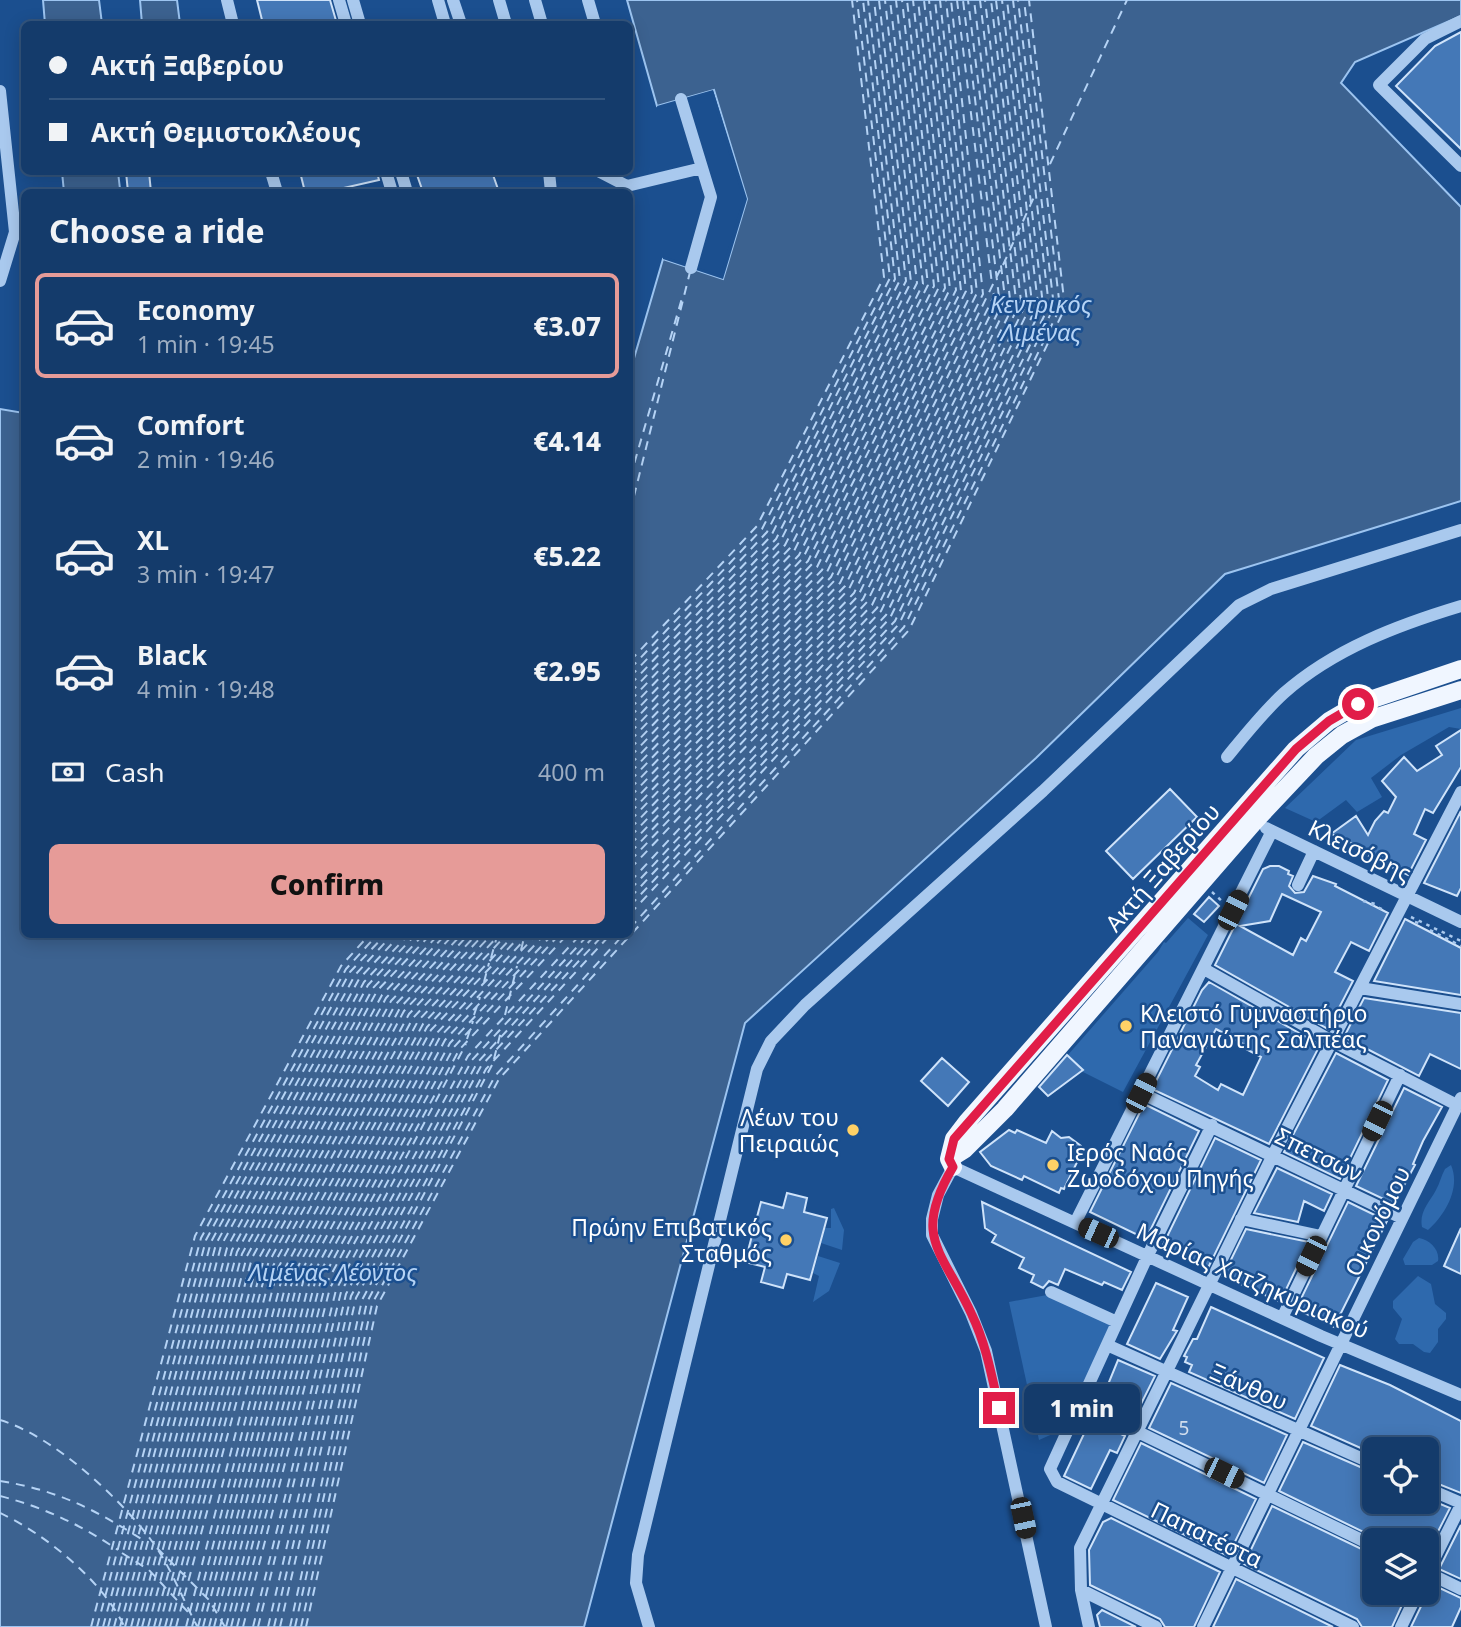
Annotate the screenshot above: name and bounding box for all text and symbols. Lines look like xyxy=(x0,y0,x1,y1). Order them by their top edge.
text: Ακτή Ξαβερίου xyxy=(91,47,284,83)
text: Ακτή Θεμιστοκλέους xyxy=(91,114,361,150)
text: Choose a ride xyxy=(49,209,265,252)
water label: Κεντρικός Λιμένας xyxy=(990,287,1093,348)
text: Economy xyxy=(137,292,255,328)
icon: car xyxy=(53,294,116,357)
text: €3.07 xyxy=(533,308,601,344)
text: 1 min · 19:45 xyxy=(137,328,275,360)
text: Comfort xyxy=(137,407,245,443)
icon: car xyxy=(53,409,116,472)
text: €4.14 xyxy=(533,423,601,459)
text: 2 min · 19:46 xyxy=(137,443,275,475)
text: XL xyxy=(137,522,169,558)
icon: car xyxy=(53,524,116,587)
text: €5.22 xyxy=(533,538,601,574)
text: 3 min · 19:47 xyxy=(137,558,275,590)
text: Black xyxy=(137,637,207,673)
icon: car xyxy=(53,639,116,702)
text: €2.95 xyxy=(533,653,601,689)
text: 4 min · 19:48 xyxy=(137,673,275,705)
route start xyxy=(1342,688,1374,720)
icon: cash xyxy=(49,753,87,791)
text: Cash xyxy=(105,754,165,790)
text: 400 m xyxy=(538,756,605,788)
street label: Ακτή Ξαβερίου xyxy=(1097,796,1227,938)
street label: Κλεισόβης xyxy=(1303,811,1417,889)
button: Confirm xyxy=(49,844,605,924)
car xyxy=(1215,887,1252,933)
place label: Κλειστό Γυμναστήριο Παναγιώτης Σαλπέας xyxy=(1140,997,1367,1055)
marker: Κλειστό Γυμναστήριο Παναγιώτης Σαλπέας xyxy=(1118,1018,1134,1034)
car xyxy=(1123,1070,1160,1116)
car xyxy=(1359,1098,1396,1144)
place label: Λέων του Πειραιώς xyxy=(739,1101,839,1159)
street label: Σπετσών xyxy=(1270,1119,1368,1189)
marker: Λέων του Πειραιώς xyxy=(845,1122,861,1138)
place label: Ιερός Ναός Ζωοδόχου Πηγής xyxy=(1067,1136,1254,1194)
marker: Ιερός Ναός Ζωοδόχου Πηγής xyxy=(1045,1157,1061,1173)
street label: Οικονόμου xyxy=(1337,1161,1417,1281)
place label: Πρώην Επιβατικός Σταθμός xyxy=(571,1211,772,1269)
street label: Μαρίας Χατζηκυριακού xyxy=(1132,1214,1374,1346)
car xyxy=(1075,1215,1122,1251)
marker: Πρώην Επιβατικός Σταθμός xyxy=(778,1232,794,1248)
car xyxy=(1293,1233,1330,1279)
water label: Λιμένας Λέοντος xyxy=(246,1255,418,1288)
street label: Ξάνθου xyxy=(1205,1355,1293,1417)
callout: 1 min xyxy=(1024,1384,1139,1432)
route end xyxy=(983,1392,1015,1424)
text: 1 min xyxy=(1050,1392,1114,1424)
house number: 5 xyxy=(1179,1415,1189,1441)
map controls xyxy=(1362,1437,1439,1605)
button: locate xyxy=(1362,1437,1439,1514)
car xyxy=(1201,1454,1248,1492)
street label: Παπατέστα xyxy=(1146,1493,1268,1575)
car xyxy=(1009,1495,1038,1541)
button: layers xyxy=(1362,1528,1439,1605)

